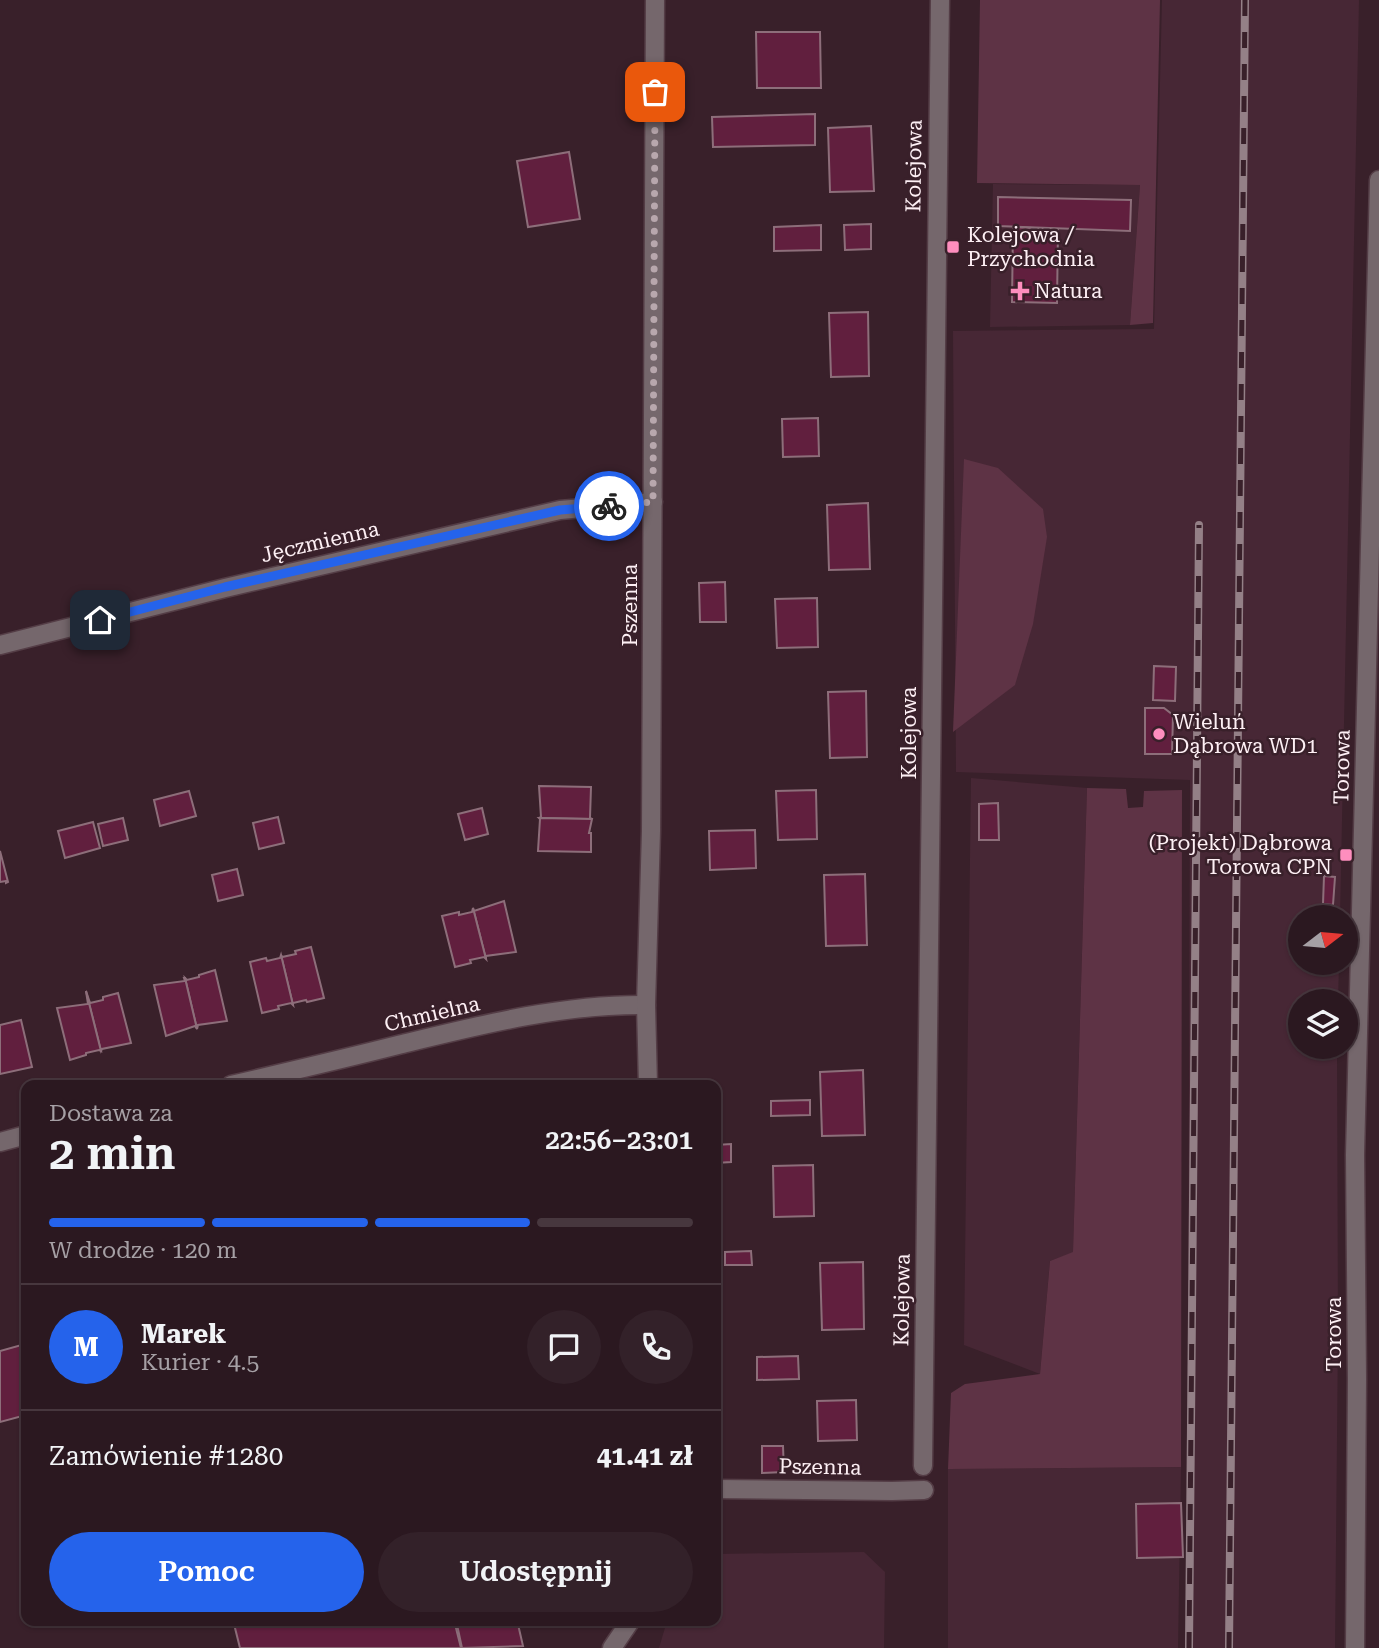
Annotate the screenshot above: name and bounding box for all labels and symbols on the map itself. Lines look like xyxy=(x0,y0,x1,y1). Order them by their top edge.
pin xyxy=(625,62,685,122)
street label: Kolejowa xyxy=(901,119,927,213)
place label: Kolejowa / Przychodnia xyxy=(967,223,1095,271)
marker: Kolejowa / Przychodnia xyxy=(945,239,961,255)
place label: Natura xyxy=(1034,279,1103,303)
marker: Natura xyxy=(1012,283,1028,299)
courier xyxy=(574,471,644,541)
street label: Jęczmienna xyxy=(259,517,382,567)
street label: Pszenna xyxy=(618,563,642,647)
pin xyxy=(70,590,130,650)
street label: Kolejowa xyxy=(897,686,921,779)
place label: Wieluń Dąbrowa WD1 xyxy=(1173,710,1318,758)
marker: Wieluń Dąbrowa WD1 xyxy=(1151,726,1167,742)
street label: Torowa xyxy=(1329,729,1355,805)
place label: (Projekt) Dąbrowa Torowa CPN xyxy=(1149,831,1333,879)
marker: (Projekt) Dąbrowa Torowa CPN xyxy=(1338,847,1354,863)
north arrow xyxy=(1288,905,1358,975)
street label: Chmielna xyxy=(382,991,483,1037)
street label: Kolejowa xyxy=(889,1253,915,1347)
street label: Torowa xyxy=(1322,1296,1346,1371)
street label: Pszenna xyxy=(778,1454,862,1480)

